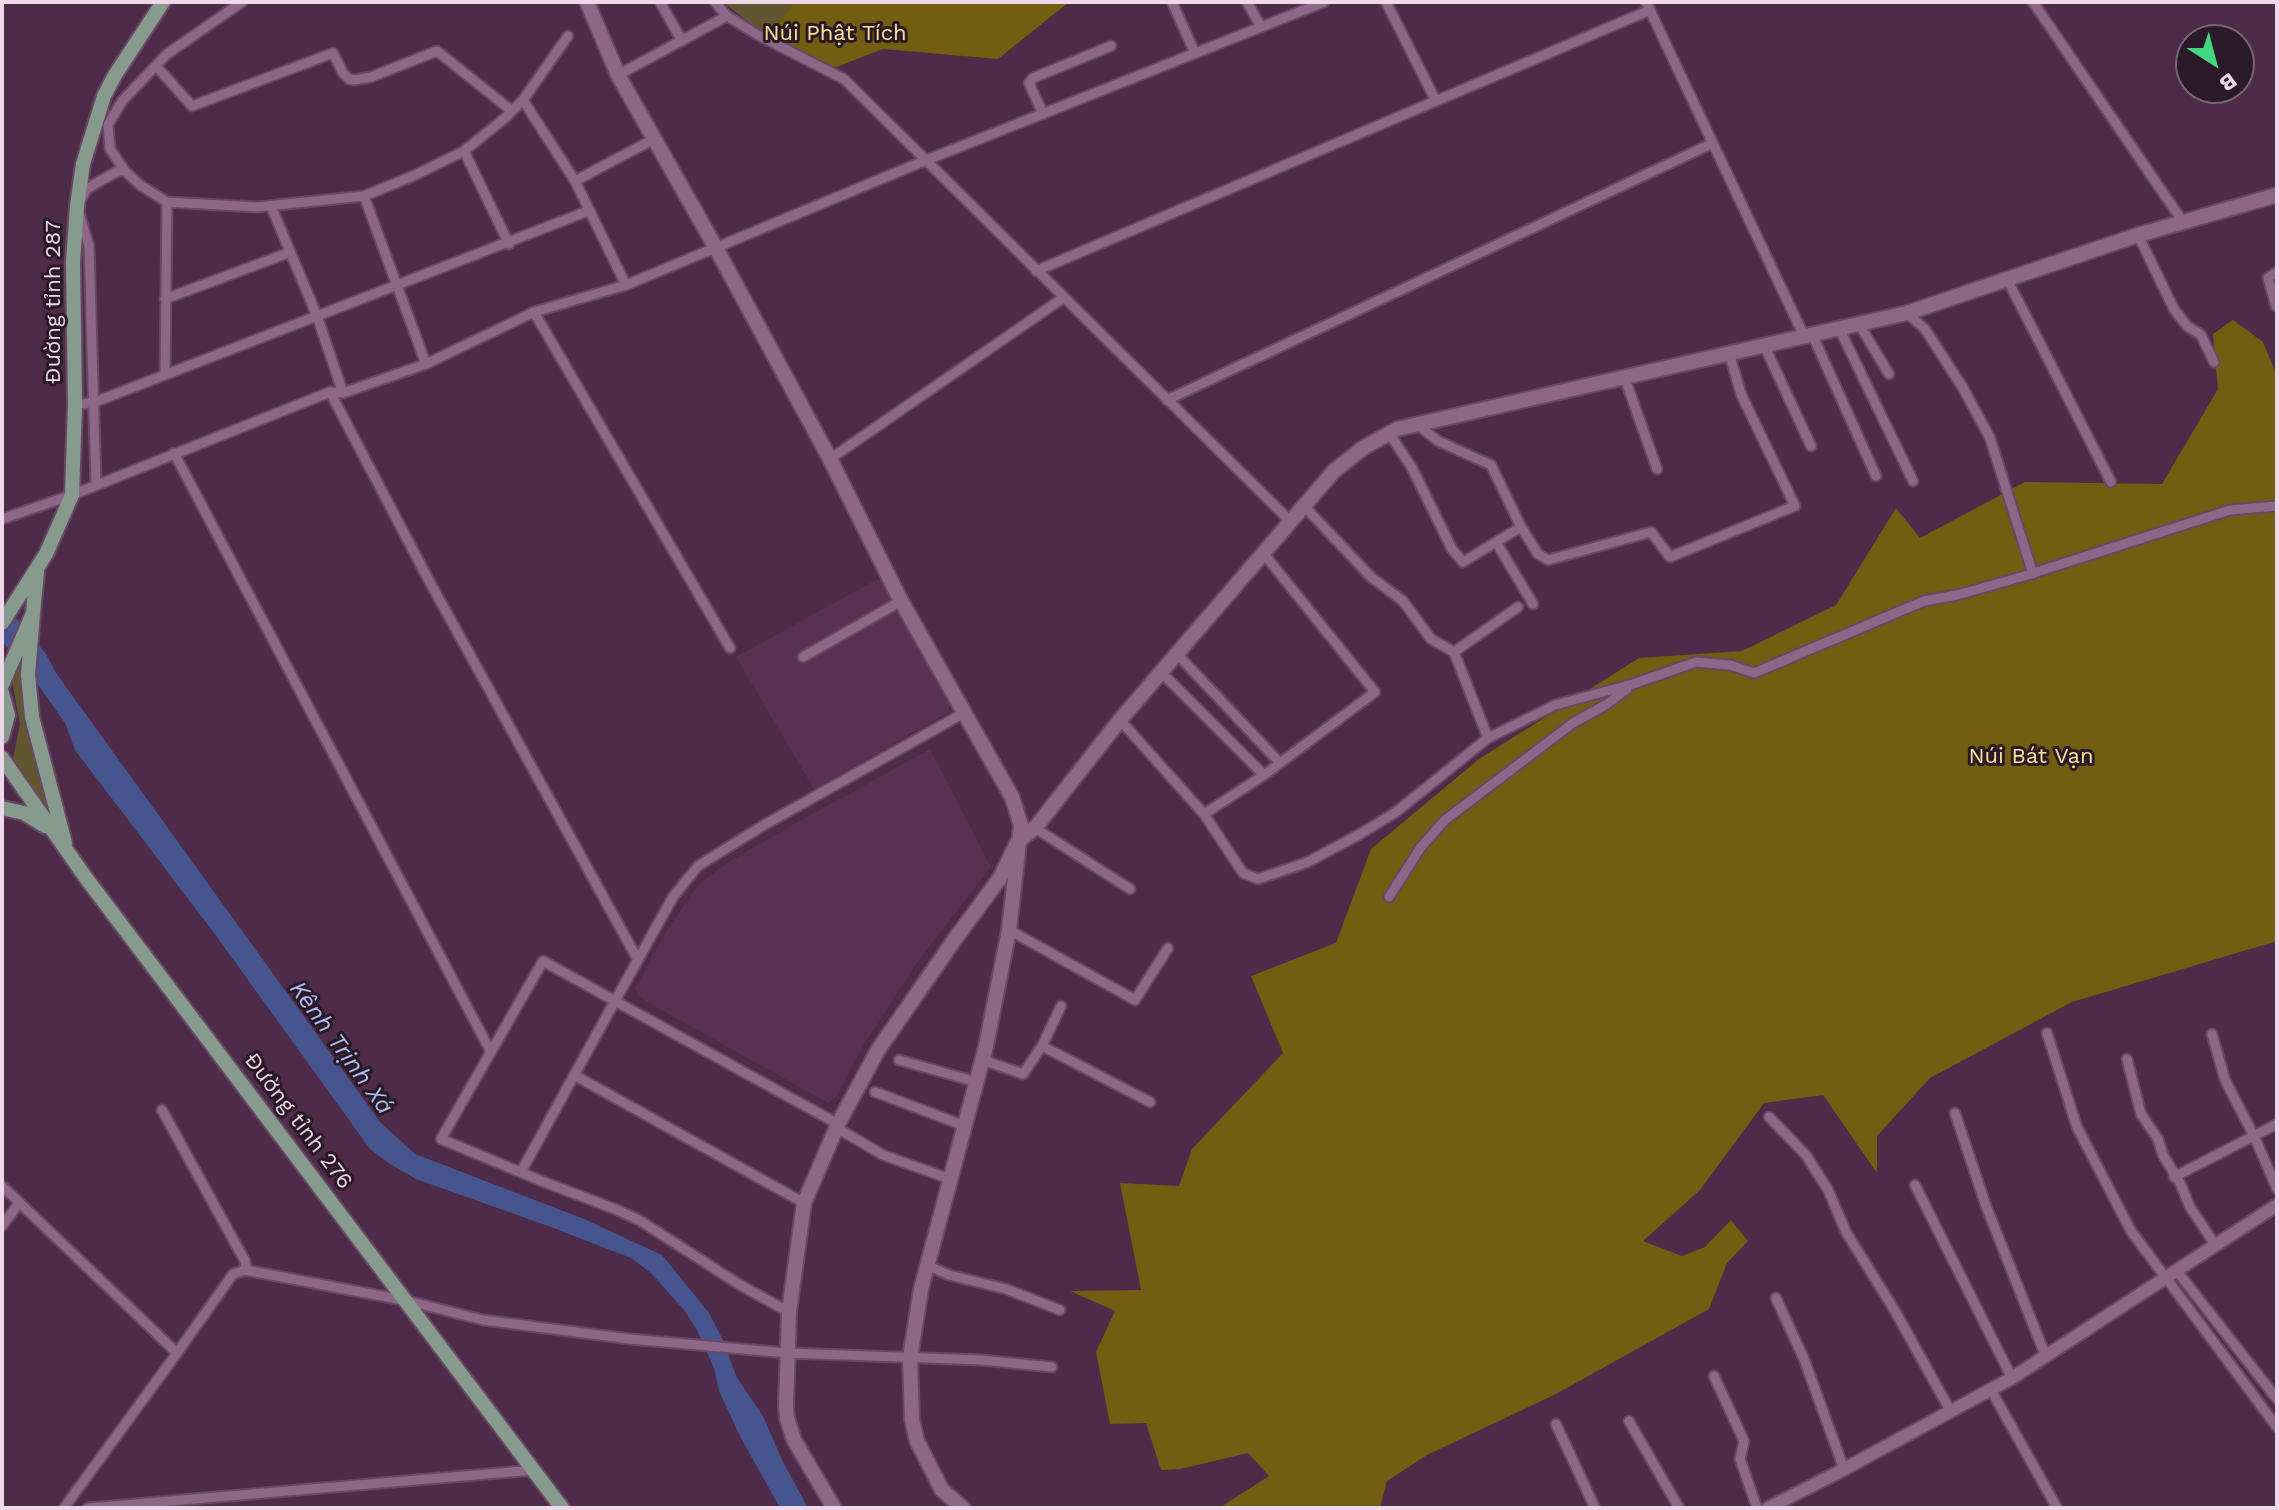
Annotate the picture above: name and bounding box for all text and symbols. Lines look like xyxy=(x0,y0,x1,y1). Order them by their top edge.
park label: Núi Phật Tích xyxy=(763,21,907,47)
north arrow xyxy=(2175,24,2255,104)
text: B xyxy=(2215,68,2242,97)
street label: Đường tỉnh 287 xyxy=(41,220,67,384)
park label: Núi Bát Vạn xyxy=(1968,744,2094,770)
water label: Kênh Trịnh Xá xyxy=(283,976,399,1120)
street label: Đường tỉnh 276 xyxy=(238,1048,358,1194)

